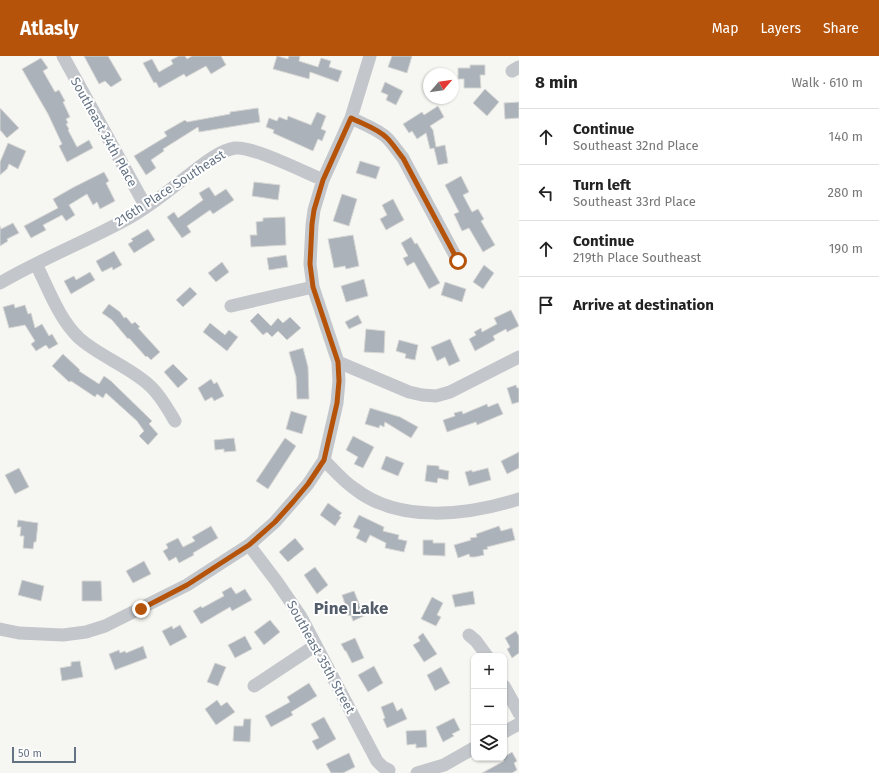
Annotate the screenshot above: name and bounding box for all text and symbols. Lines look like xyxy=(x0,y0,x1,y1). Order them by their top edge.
text: Atlasly xyxy=(20,17,79,40)
text: Map xyxy=(712,20,738,37)
text: Layers xyxy=(760,20,801,37)
text: Share xyxy=(823,20,859,37)
north arrow xyxy=(423,68,459,104)
text: 8 min xyxy=(535,72,578,93)
street label: Southeast 34th Place xyxy=(68,75,140,189)
text: Walk · 610 m xyxy=(791,75,863,90)
text: Continue xyxy=(573,120,634,138)
icon: ahead xyxy=(535,126,557,148)
text: 140 m xyxy=(829,129,863,144)
text: Southeast 32nd Place xyxy=(573,138,699,153)
street label: 216th Place Southeast xyxy=(112,147,228,229)
text: Turn left xyxy=(573,176,631,194)
icon: left xyxy=(535,182,557,204)
text: 280 m xyxy=(828,185,863,200)
text: Southeast 33rd Place xyxy=(573,194,696,209)
text: Continue xyxy=(573,232,634,250)
icon: ahead xyxy=(535,238,557,260)
text: 190 m xyxy=(829,241,863,256)
text: 219th Place Southeast xyxy=(573,250,701,265)
route start xyxy=(449,252,467,270)
icon: arrive xyxy=(535,294,557,316)
text: Arrive at destination xyxy=(573,296,714,314)
street label: Southeast 35th Street xyxy=(284,598,358,716)
district label: Pine Lake xyxy=(314,598,388,619)
route end xyxy=(132,600,150,618)
map controls xyxy=(471,653,507,761)
button: + xyxy=(471,653,507,689)
button: − xyxy=(471,689,507,725)
button: layers xyxy=(471,725,507,761)
scale bar xyxy=(12,745,76,764)
text: 50 m xyxy=(18,747,42,760)

